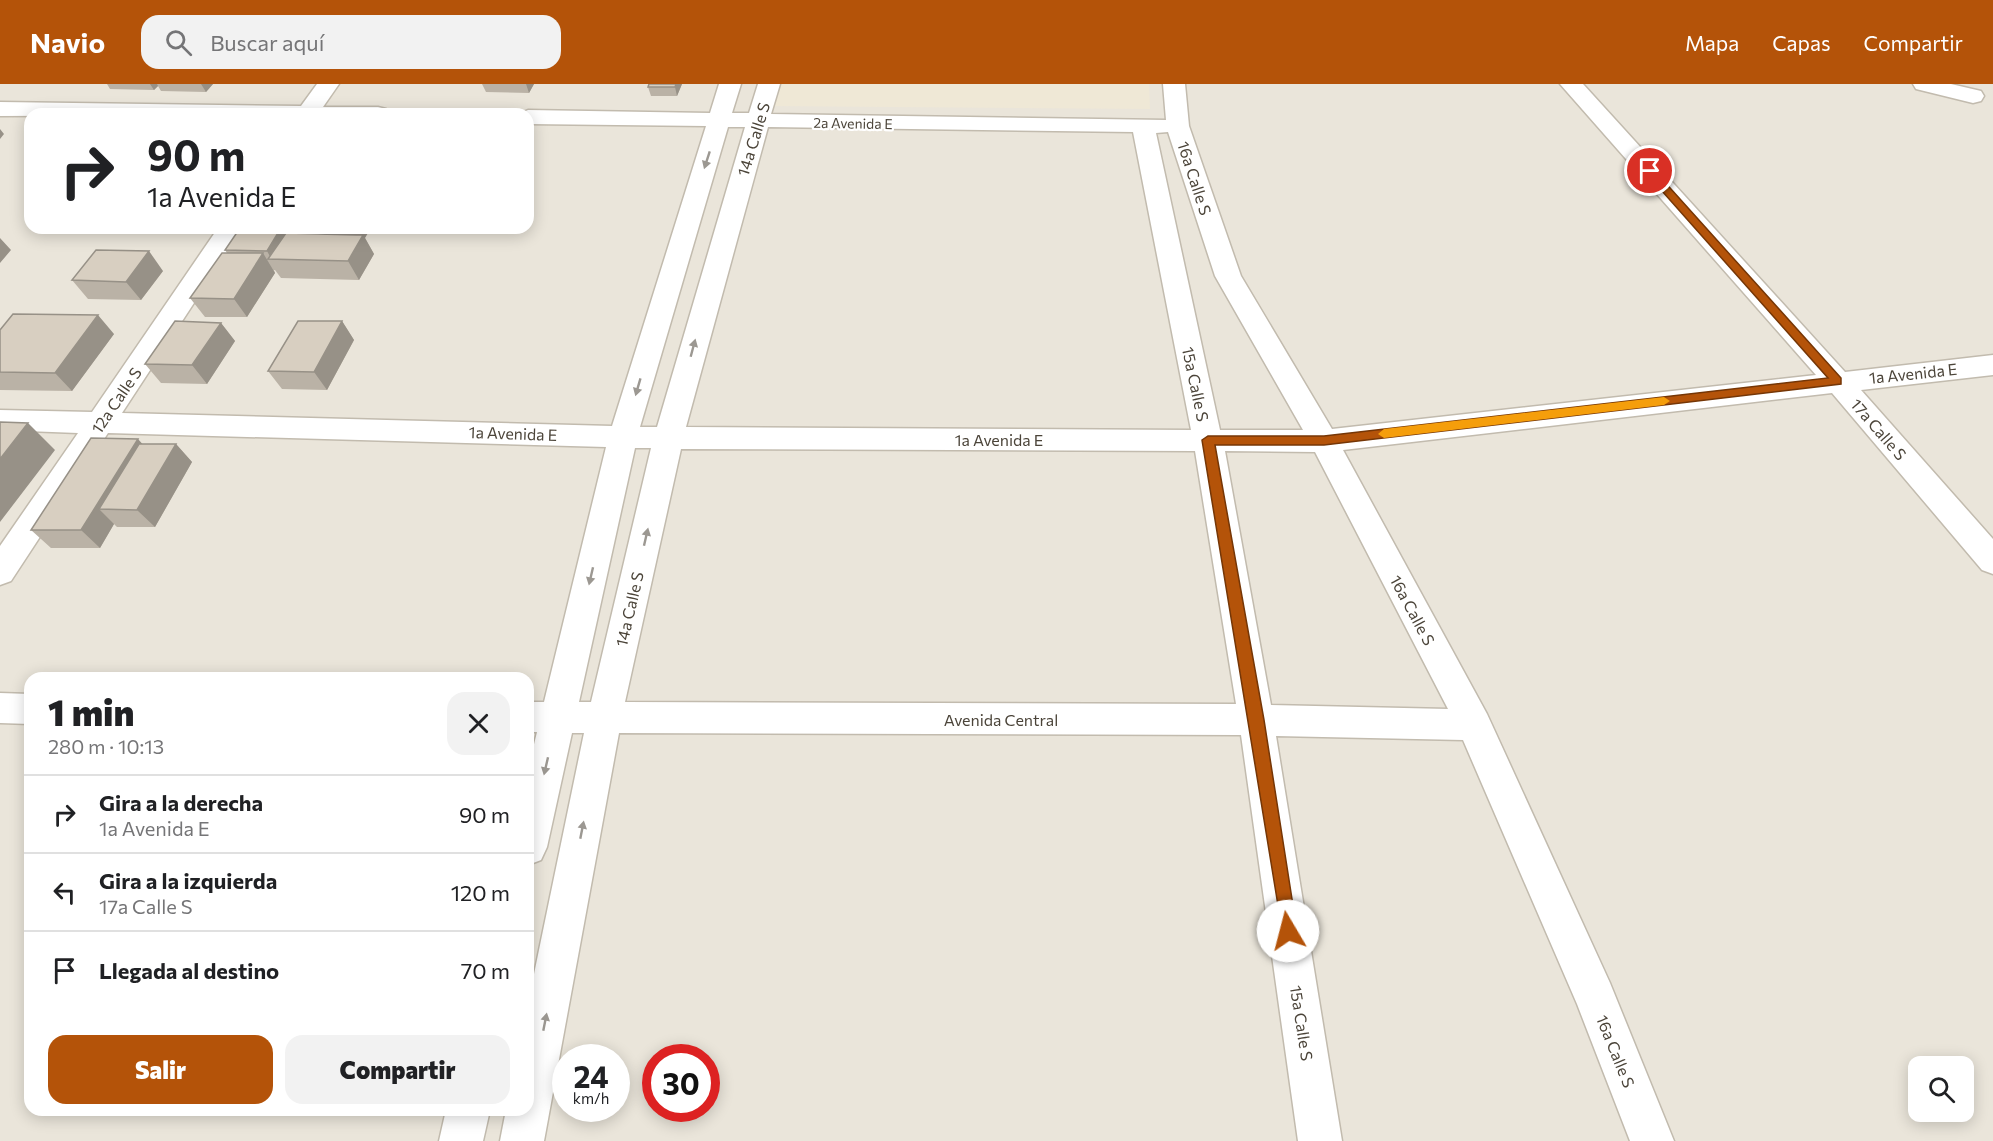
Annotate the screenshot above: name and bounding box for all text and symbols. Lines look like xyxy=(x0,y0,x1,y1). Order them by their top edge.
search box xyxy=(141,15,561,69)
text: Navio xyxy=(30,25,105,59)
icon: search xyxy=(162,26,195,59)
text: Buscar aquí xyxy=(210,29,324,56)
text: Mapa xyxy=(1685,30,1739,55)
text: Capas xyxy=(1772,30,1831,55)
text: Compartir xyxy=(1864,30,1963,55)
street label: 14a Calle S xyxy=(733,100,773,178)
street label: 2a Avenida E xyxy=(813,114,893,132)
text: 90 m xyxy=(147,128,246,180)
icon: right xyxy=(48,132,126,210)
street label: 16a Calle S xyxy=(1174,139,1216,217)
pin xyxy=(1624,145,1675,196)
one-way arrow xyxy=(701,151,711,169)
icon: arrive xyxy=(1633,154,1666,187)
text: 1a Avenida E xyxy=(147,180,296,213)
one-way arrow xyxy=(689,339,698,357)
street label: 15a Calle S xyxy=(1179,345,1213,423)
street label: 1a Avenida E xyxy=(1868,359,1958,387)
street label: 12a Calle S xyxy=(87,363,145,437)
one-way arrow xyxy=(633,378,642,396)
street label: 17a Calle S xyxy=(1847,395,1911,463)
street label: 1a Avenida E xyxy=(468,422,558,444)
street label: 1a Avenida E xyxy=(955,430,1043,449)
one-way arrow xyxy=(642,527,651,546)
one-way arrow xyxy=(585,567,595,585)
street label: 14a Calle S xyxy=(611,570,647,648)
street label: 16a Calle S xyxy=(1387,572,1439,648)
text: 1 min xyxy=(48,689,134,733)
button: close xyxy=(447,692,510,755)
street label: Avenida Central xyxy=(944,710,1058,729)
text: 280 m · 10:13 xyxy=(48,734,164,758)
one-way arrow xyxy=(541,757,551,775)
text: Gira a la derecha xyxy=(99,789,263,816)
icon: right xyxy=(48,798,81,831)
text: 90 m xyxy=(459,801,510,828)
text: 1a Avenida E xyxy=(99,816,210,840)
one-way arrow xyxy=(578,821,587,840)
text: Gira a la izquierda xyxy=(99,867,277,894)
icon: left xyxy=(48,876,81,909)
text: 120 m xyxy=(451,879,510,906)
text: 17a Calle S xyxy=(99,894,193,918)
position arrow xyxy=(1256,899,1320,963)
icon: arrive xyxy=(48,954,81,987)
text: Llegada al destino xyxy=(99,957,279,984)
text: 70 m xyxy=(461,957,510,984)
street label: 15a Calle S xyxy=(1287,984,1317,1062)
one-way arrow xyxy=(541,1012,550,1031)
street label: 16a Calle S xyxy=(1593,1012,1639,1090)
button: Salir xyxy=(48,1035,273,1104)
button: Compartir xyxy=(285,1035,510,1104)
speed limit sign: 30 xyxy=(642,1044,720,1122)
map controls xyxy=(1908,1056,1974,1122)
button: search xyxy=(1908,1056,1974,1122)
text: 24 xyxy=(573,1057,609,1094)
text: km/h xyxy=(573,1089,609,1107)

